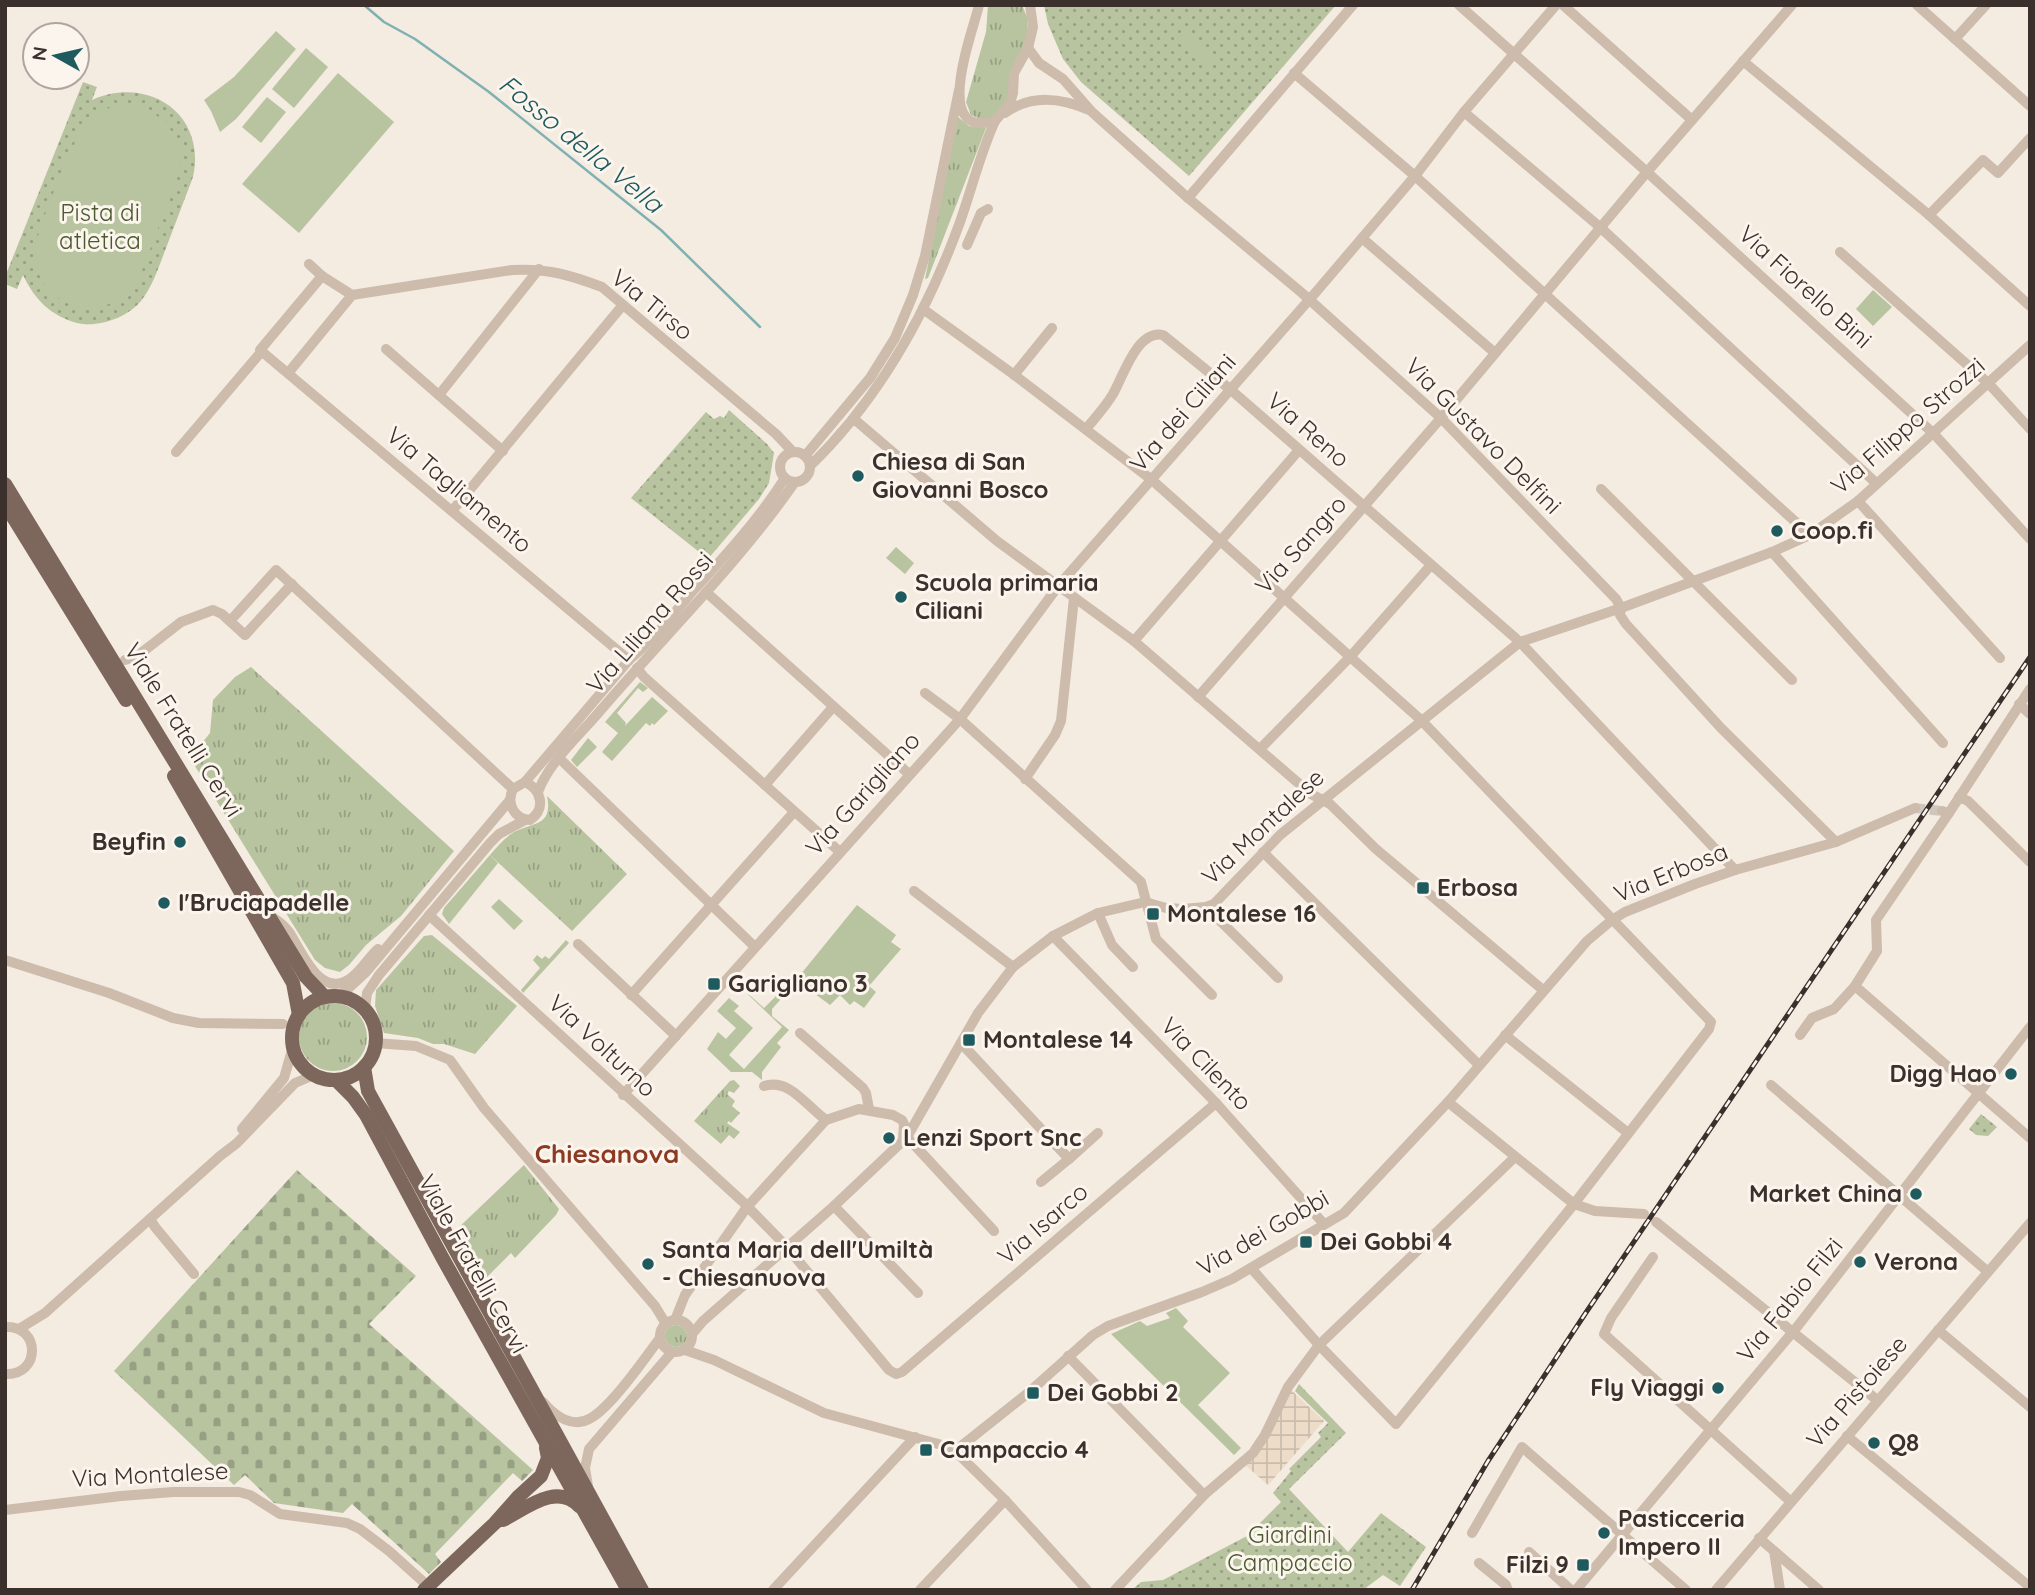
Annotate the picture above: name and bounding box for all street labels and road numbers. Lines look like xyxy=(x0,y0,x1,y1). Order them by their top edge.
street label: Via Fiorello Bini xyxy=(1733,218,1879,354)
street label: Via Tirso xyxy=(606,262,700,346)
street label: Via dei Ciliani xyxy=(1123,347,1242,478)
street label: Via Filippo Strozzi xyxy=(1824,350,1991,500)
street label: Via Gustavo Delfini xyxy=(1399,351,1568,520)
street label: Via Reno xyxy=(1261,385,1356,473)
street label: Via Tagliamento xyxy=(381,420,539,559)
street label: Via Sangro xyxy=(1248,489,1352,600)
street label: Via Liliana Rossi xyxy=(579,545,719,699)
street label: Viale Fratelli Cervi xyxy=(118,637,249,822)
street label: Via Garigliano xyxy=(799,725,926,862)
street label: Via Montalese xyxy=(1195,762,1330,891)
street label: Via Erbosa xyxy=(1609,836,1732,908)
street label: Via Volturno xyxy=(542,988,663,1103)
street label: Via Cilento xyxy=(1155,1010,1259,1116)
street label: Viale Fratelli Cervi xyxy=(412,1169,535,1358)
street label: Via Isarco xyxy=(991,1176,1094,1271)
street label: Via dei Gobbi xyxy=(1191,1182,1334,1282)
street label: Via Fabio Filzi xyxy=(1730,1231,1849,1368)
street label: Via Pistoiese xyxy=(1799,1329,1913,1454)
street label: Via Montalese xyxy=(71,1455,229,1493)

